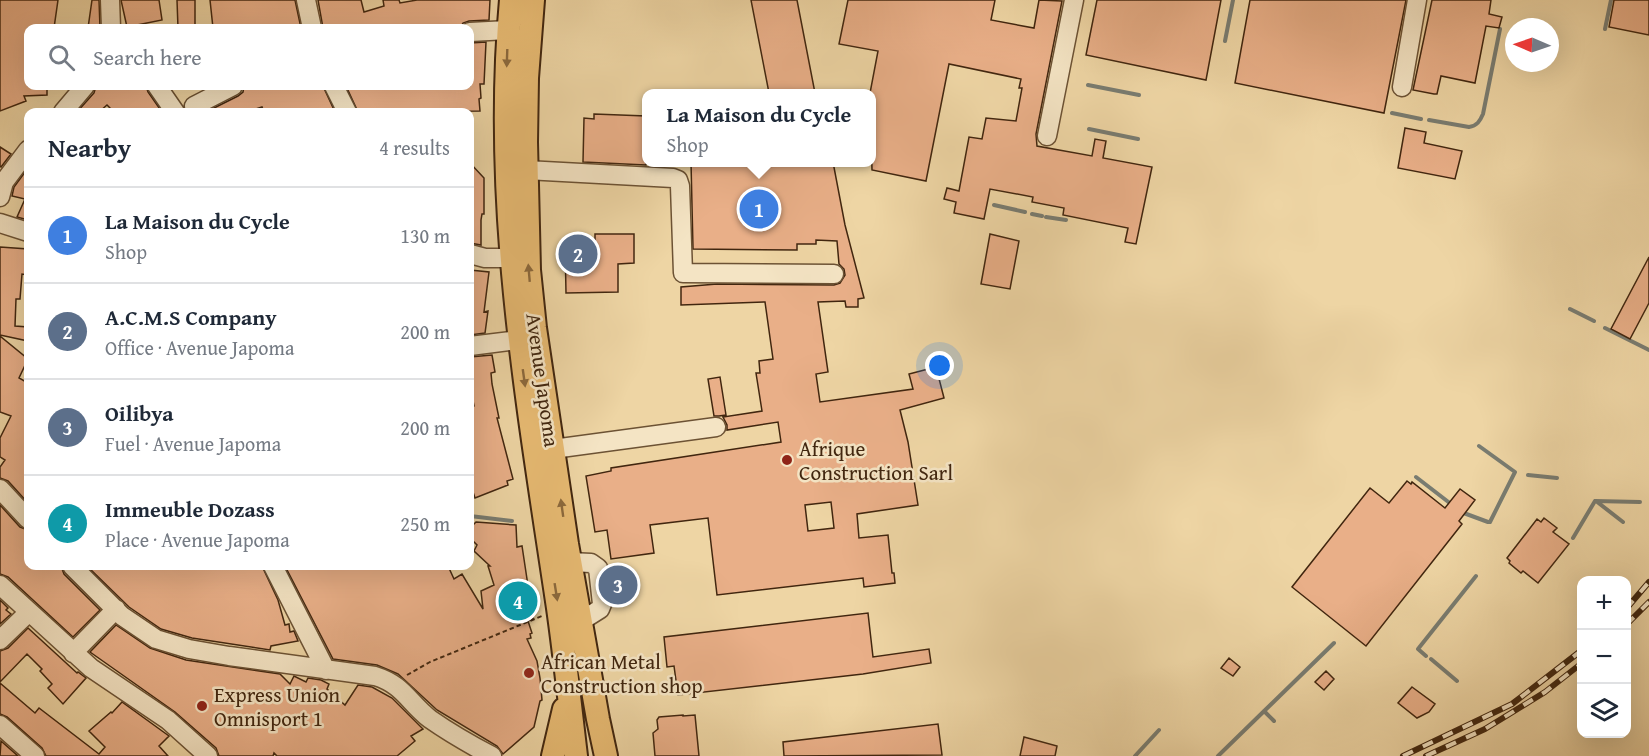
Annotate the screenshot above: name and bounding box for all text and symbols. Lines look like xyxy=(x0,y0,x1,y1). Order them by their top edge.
north arrow xyxy=(1505,18,1559,72)
search box xyxy=(24,24,474,90)
icon: search xyxy=(45,41,78,74)
text: Search here xyxy=(93,41,202,73)
one-way arrow xyxy=(502,49,512,68)
popup xyxy=(642,89,876,167)
text: La Maison du Cycle xyxy=(667,98,851,130)
text: Nearby xyxy=(48,128,131,167)
text: Shop xyxy=(667,130,709,159)
text: 4 results xyxy=(379,133,450,162)
pin: 1 xyxy=(740,186,778,232)
text: La Maison du Cycle xyxy=(105,205,290,237)
text: 1 xyxy=(62,221,73,250)
text: 130 m xyxy=(400,221,450,250)
pin: 2 xyxy=(558,232,598,276)
text: Shop xyxy=(105,237,147,266)
one-way arrow xyxy=(525,264,534,283)
text: A.C.M.S Company xyxy=(105,301,277,333)
street label: Avenue Japoma xyxy=(518,311,568,449)
text: 2 xyxy=(62,317,73,346)
text: 200 m xyxy=(400,317,450,346)
text: Office · Avenue Japoma xyxy=(105,333,294,362)
your location xyxy=(925,351,954,380)
one-way arrow xyxy=(519,369,528,388)
text: Oilibya xyxy=(105,397,174,429)
text: 3 xyxy=(62,413,73,442)
text: 200 m xyxy=(400,413,450,442)
text: Fuel · Avenue Japoma xyxy=(105,429,281,458)
place label: Afrique Construction Sarl xyxy=(799,433,953,488)
marker: Afrique Construction Sarl xyxy=(780,453,794,467)
text: Immeuble Dozass xyxy=(105,493,275,525)
one-way arrow xyxy=(557,498,566,517)
text: 4 xyxy=(62,509,73,538)
text: 250 m xyxy=(400,509,450,538)
text: Place · Avenue Japoma xyxy=(105,525,290,554)
pin: 3 xyxy=(598,562,638,608)
map controls xyxy=(1577,576,1631,738)
button: + xyxy=(1577,576,1631,630)
pin: 4 xyxy=(498,578,538,624)
one-way arrow xyxy=(551,583,560,602)
button: − xyxy=(1577,630,1631,684)
place label: African Metal Construction shop xyxy=(541,646,703,701)
marker: African Metal Construction shop xyxy=(522,666,536,680)
place label: Express Union Omnisport 1 xyxy=(214,679,340,734)
button: layers xyxy=(1577,684,1631,738)
marker: Express Union Omnisport 1 xyxy=(195,699,209,713)

